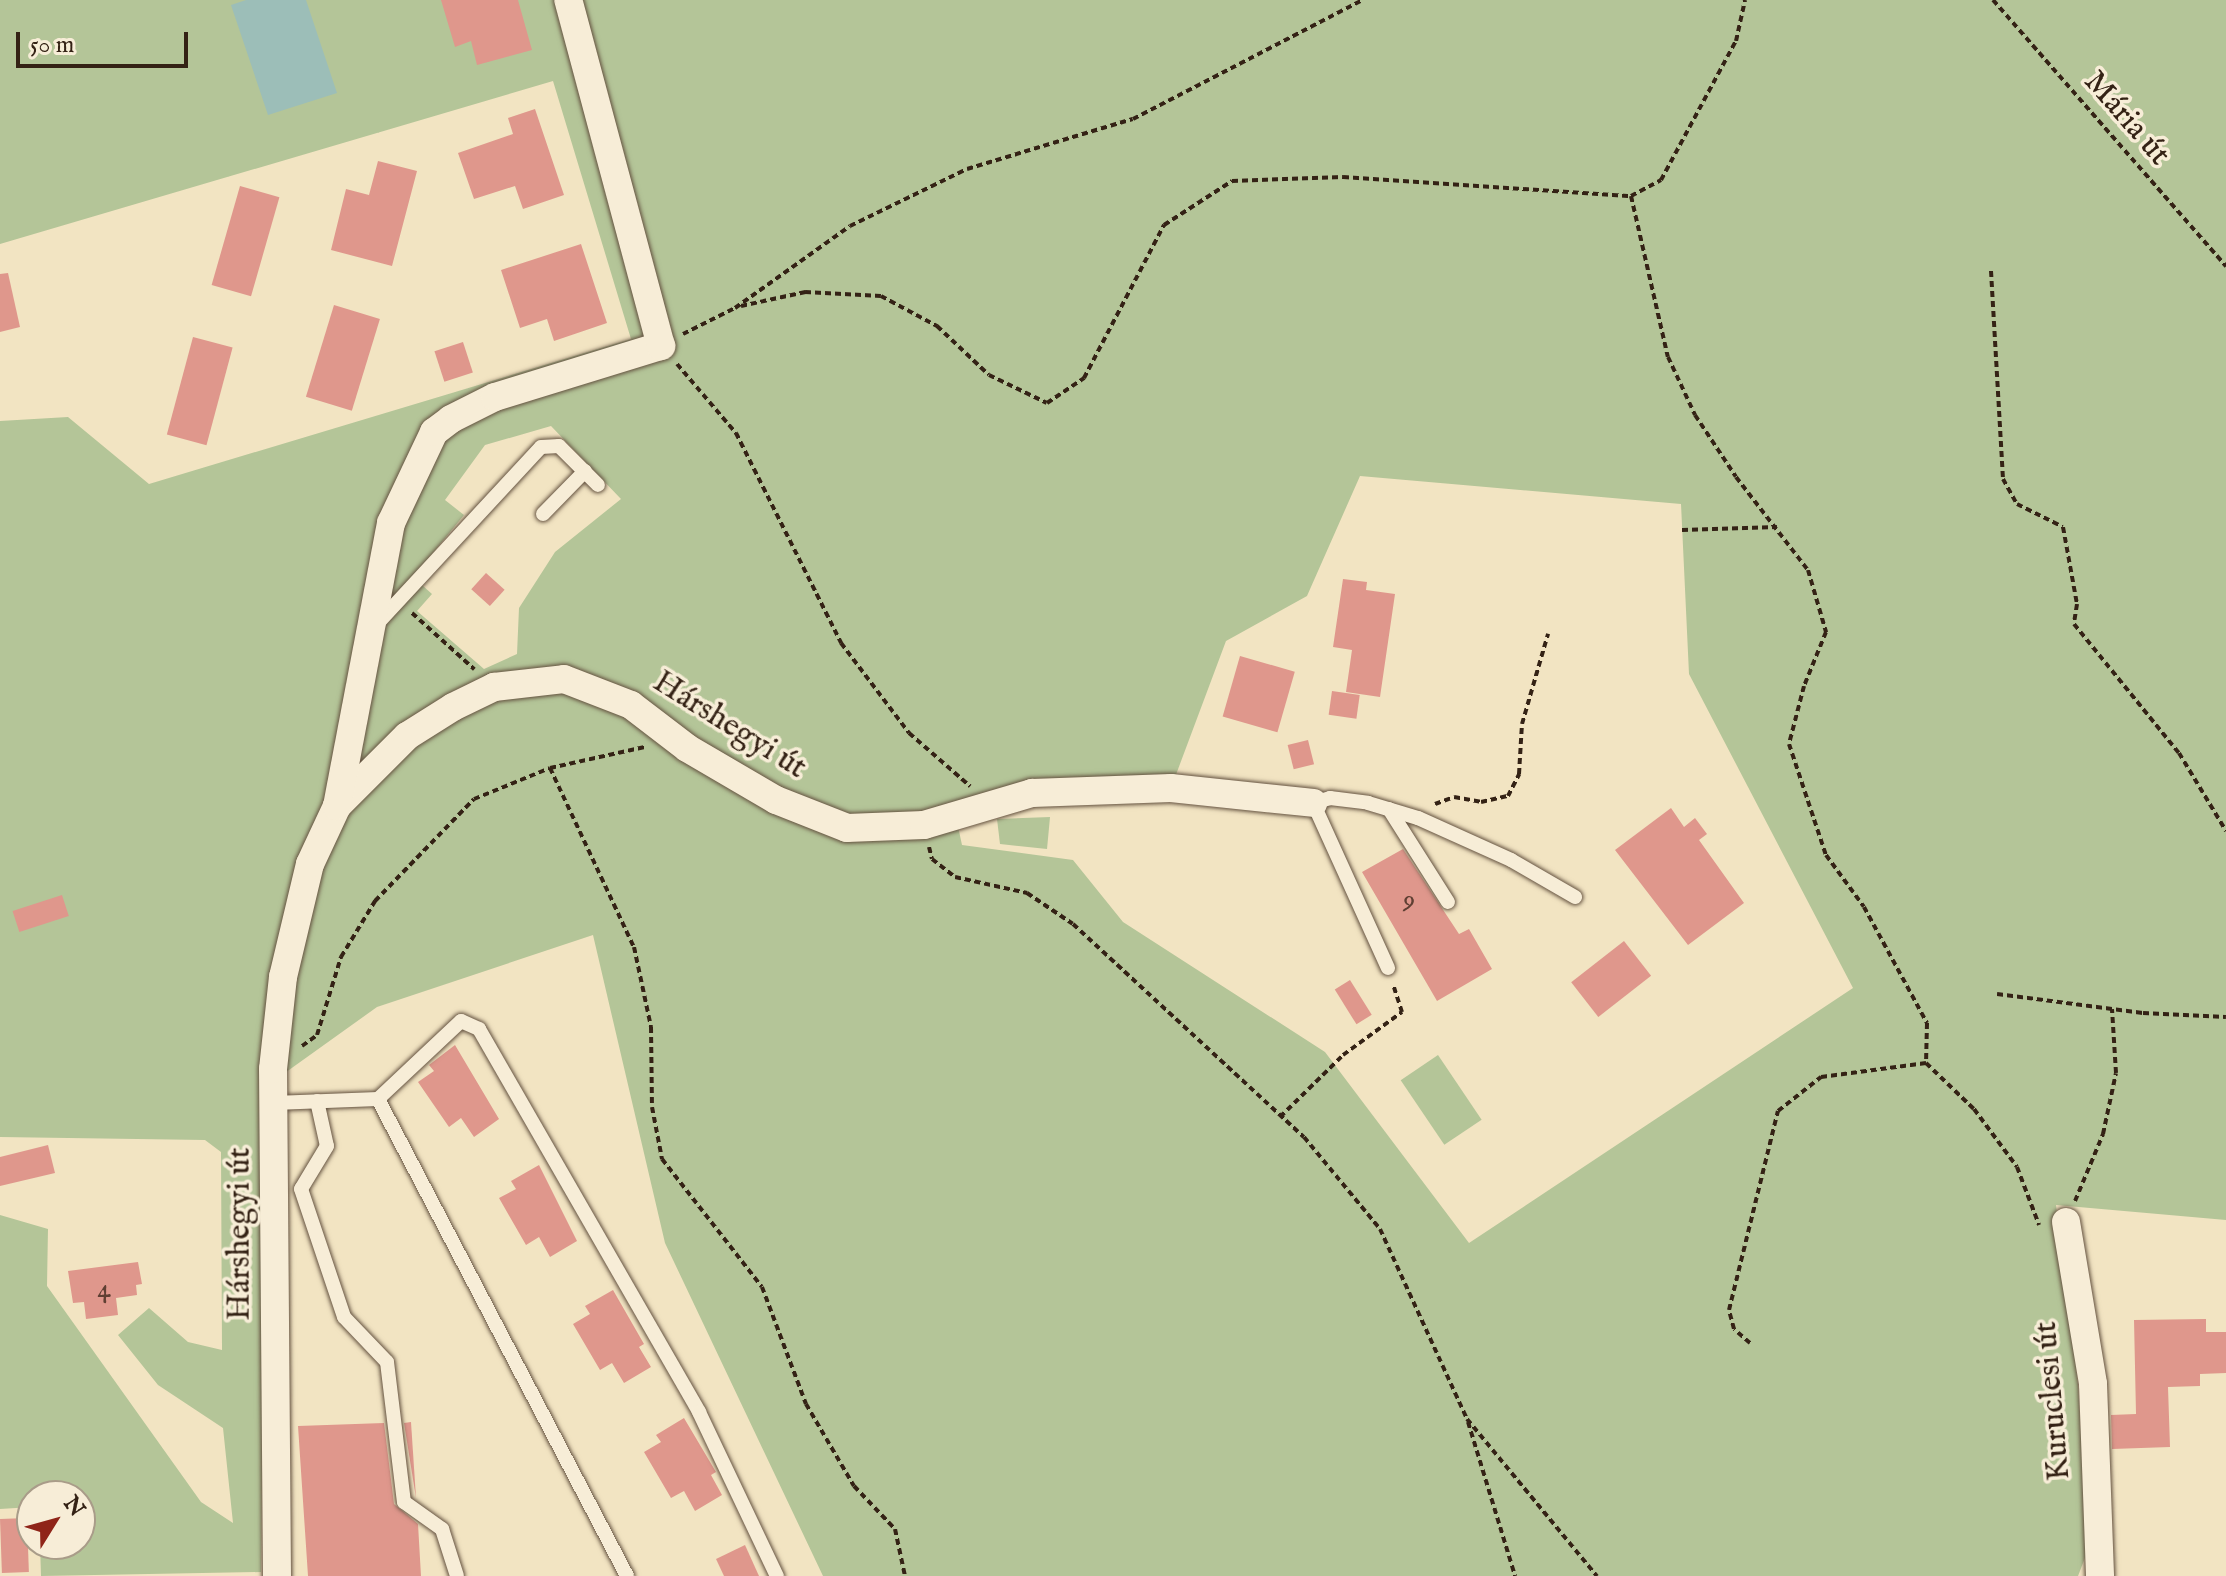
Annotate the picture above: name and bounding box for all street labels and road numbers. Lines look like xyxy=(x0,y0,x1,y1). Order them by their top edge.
street label: Mária út xyxy=(2075,64,2177,174)
street label: Hárshegyi út xyxy=(645,664,813,788)
street label: Hárshegyi út xyxy=(222,1147,260,1321)
street label: Kuruclesi út xyxy=(2028,1320,2080,1482)

